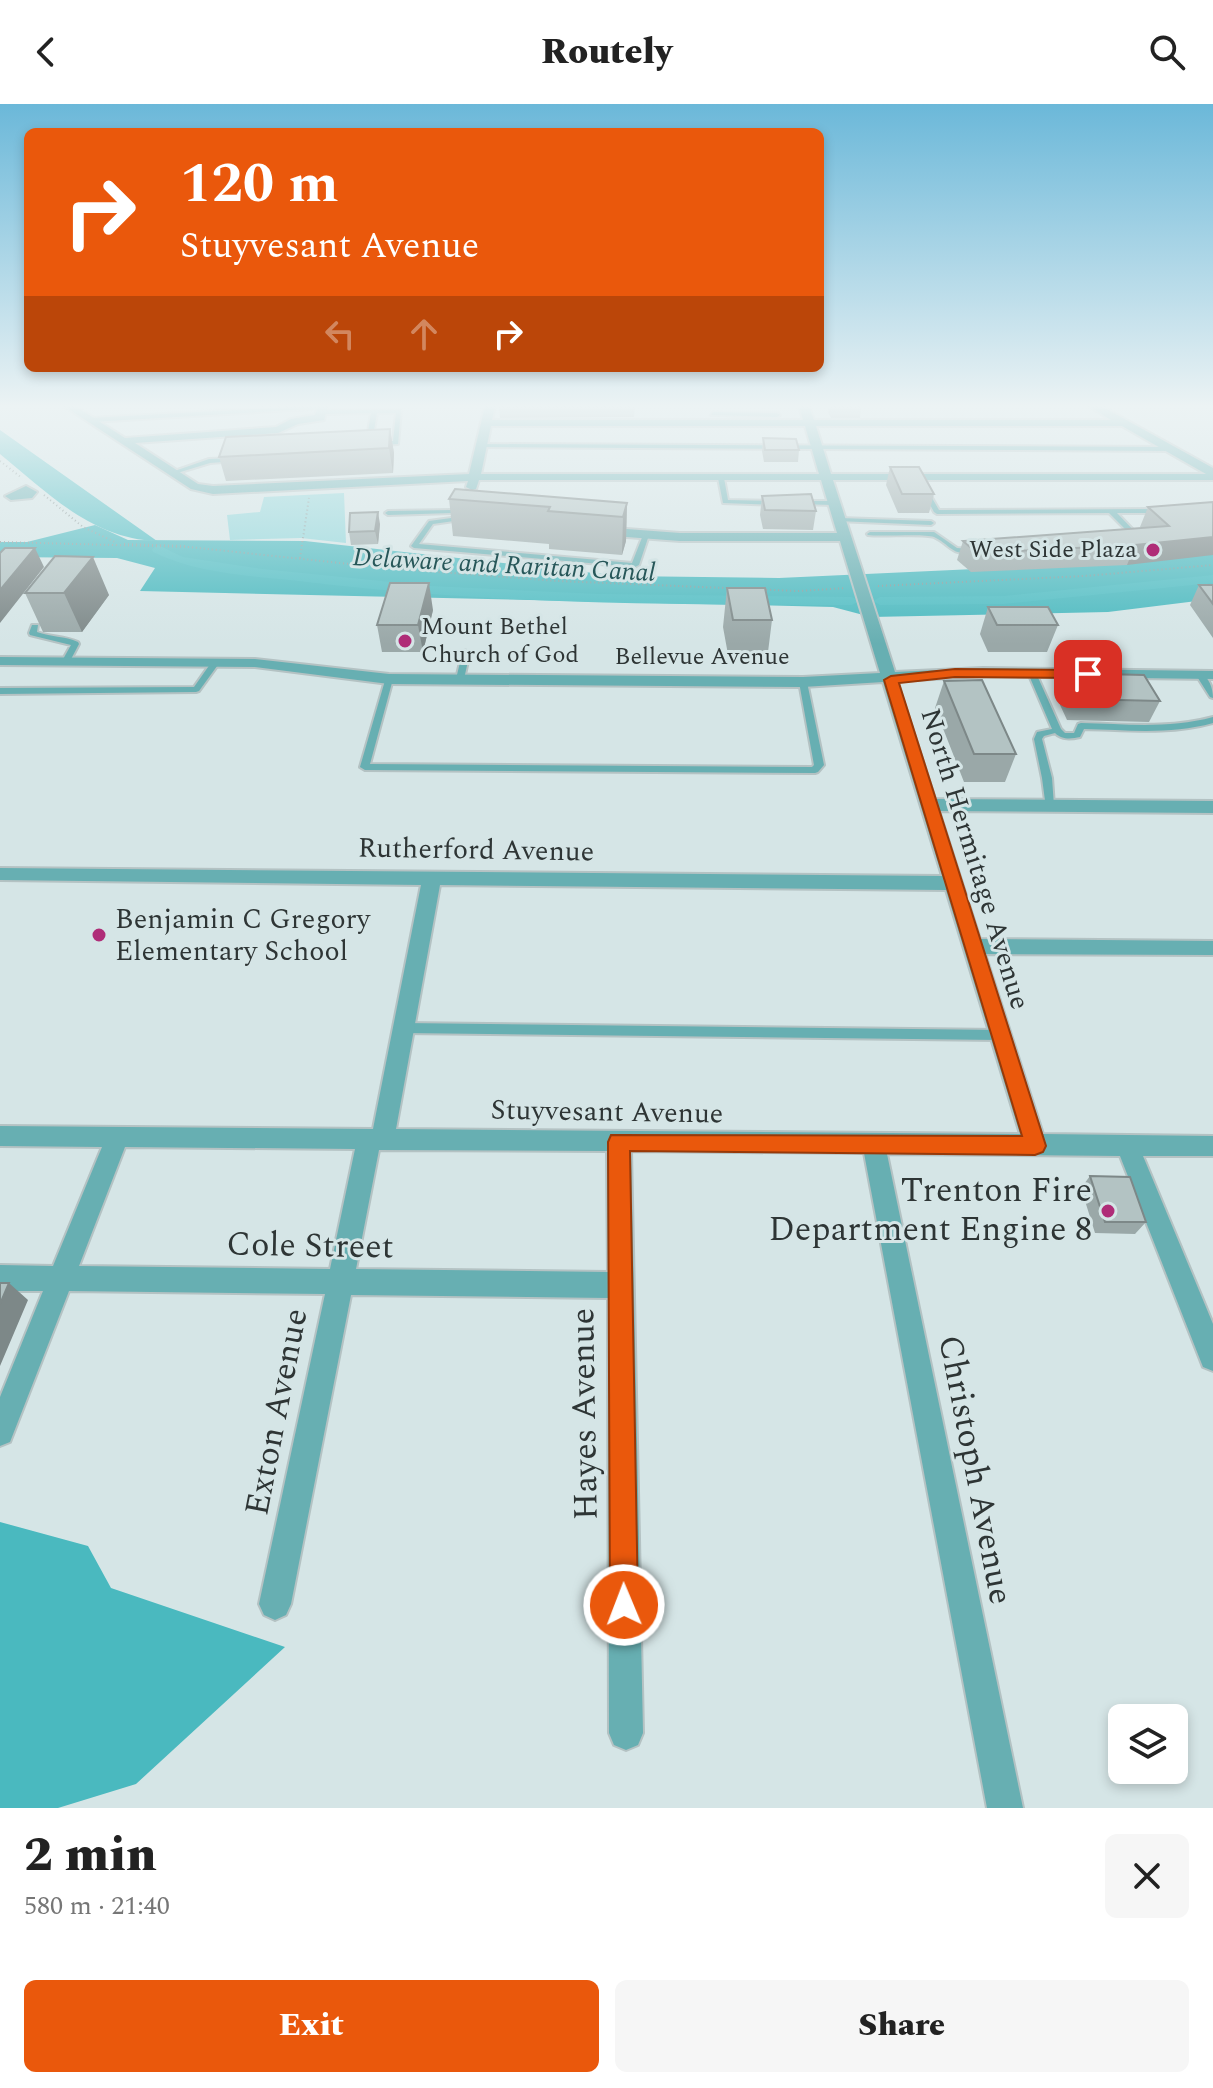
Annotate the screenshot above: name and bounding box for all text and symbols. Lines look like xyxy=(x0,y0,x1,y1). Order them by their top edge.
text: Routely xyxy=(541,25,672,80)
icon: back xyxy=(24,30,68,74)
icon: search xyxy=(1145,30,1189,74)
text: 120 m xyxy=(180,142,339,227)
icon: right xyxy=(48,160,152,264)
text: Stuyvesant Avenue xyxy=(180,219,479,274)
icon: left xyxy=(318,312,362,356)
icon: ahead xyxy=(402,312,446,356)
icon: right xyxy=(486,312,530,356)
place label: West Side Plaza xyxy=(969,532,1137,568)
water label: Delaware and Raritan Canal xyxy=(352,537,657,593)
marker: West Side Plaza xyxy=(1144,541,1162,559)
place label: Mount Bethel Church of God xyxy=(421,609,579,673)
marker: Mount Bethel Church of God xyxy=(396,632,414,650)
street label: Bellevue Avenue xyxy=(614,639,790,675)
pin xyxy=(1054,640,1122,708)
icon: arrive xyxy=(1066,652,1110,696)
street label: North Hermitage Avenue xyxy=(909,703,1041,1015)
street label: Rutherford Avenue xyxy=(358,826,594,874)
place label: Benjamin C Gregory Elementary School xyxy=(115,898,372,973)
marker: Benjamin C Gregory Elementary School xyxy=(90,926,108,944)
street label: Stuyvesant Avenue xyxy=(490,1088,724,1136)
place label: Trenton Fire Department Engine 8 xyxy=(768,1165,1092,1256)
marker: Trenton Fire Department Engine 8 xyxy=(1099,1202,1117,1220)
street label: Cole Street xyxy=(226,1219,394,1273)
street label: Exton Avenue xyxy=(231,1304,323,1520)
street label: Hayes Avenue xyxy=(557,1307,613,1521)
street label: Christoph Avenue xyxy=(923,1331,1027,1609)
position arrow xyxy=(582,1563,666,1647)
map controls xyxy=(1108,1704,1188,1784)
button: layers xyxy=(1108,1704,1188,1784)
text: 2 min xyxy=(24,1819,157,1892)
button: close xyxy=(1105,1834,1189,1918)
text: 580 m · 21:40 xyxy=(24,1886,170,1926)
button: Exit xyxy=(24,1980,599,2072)
button: Share xyxy=(615,1980,1189,2072)

